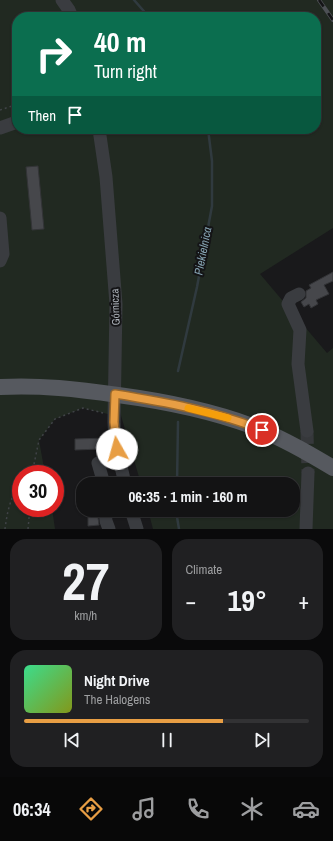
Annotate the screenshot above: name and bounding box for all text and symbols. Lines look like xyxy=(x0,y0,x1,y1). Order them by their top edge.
text: 40 m xyxy=(94,23,146,61)
icon: right xyxy=(28,28,80,80)
text: Turn right xyxy=(94,59,157,84)
icon: arrive xyxy=(64,104,86,126)
text: Then xyxy=(28,105,56,126)
water label: Piekielnica xyxy=(191,225,216,276)
street label: Górnicza xyxy=(107,288,123,326)
pin xyxy=(245,413,279,447)
icon: arrive xyxy=(251,419,273,441)
position arrow xyxy=(96,428,138,470)
speed limit sign: 30 xyxy=(12,465,64,517)
text: 06:35 · 1 min · 160 m xyxy=(129,486,247,507)
text: 27 xyxy=(62,546,109,616)
text: Climate xyxy=(186,561,222,578)
text: 19° xyxy=(228,580,267,620)
text: − xyxy=(186,586,196,616)
text: + xyxy=(298,586,309,616)
text: km/h xyxy=(74,607,97,624)
text: Night Drive xyxy=(84,670,150,691)
text: The Halogens xyxy=(84,691,150,708)
icon: previous xyxy=(61,729,83,751)
icon: pause xyxy=(156,729,178,751)
icon: next xyxy=(251,729,273,751)
icon: directions xyxy=(77,795,105,823)
icon: music xyxy=(130,795,158,823)
icon: phone xyxy=(184,795,212,823)
icon: climate xyxy=(238,795,266,823)
icon: car xyxy=(292,795,320,823)
text: 06:34 xyxy=(13,797,51,822)

